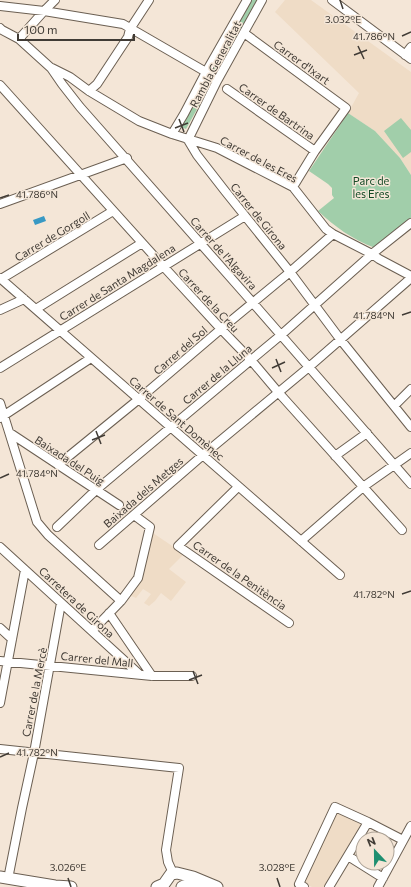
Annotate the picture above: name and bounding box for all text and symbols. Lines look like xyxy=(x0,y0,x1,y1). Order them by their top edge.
text: 3.032°E xyxy=(325,13,361,25)
scale bar xyxy=(18,16,134,42)
street label: Rambla Generalitat xyxy=(187,18,244,110)
text: 100 m xyxy=(24,22,58,36)
text: 41.786°N xyxy=(353,30,395,42)
street label: Carrer d'Ixart xyxy=(271,37,333,87)
street label: Carrer de Bartrina xyxy=(237,80,317,142)
street label: Carrer de les Eres xyxy=(218,133,300,185)
park label: Parc de les Eres xyxy=(352,174,390,200)
street label: Carrer de Girona xyxy=(228,180,290,252)
text: 41.786°N xyxy=(16,188,58,200)
street label: Carrer de Gorgoll xyxy=(12,208,92,264)
street label: Carrer de l'Algavira xyxy=(188,214,260,292)
street label: Carrer de Santa Magdalena xyxy=(57,241,177,323)
street label: Carrer de la Creu xyxy=(176,265,242,335)
text: 41.784°N xyxy=(353,309,395,321)
street label: Carrer del Sol xyxy=(150,323,210,377)
street label: Carrer de la Lluna xyxy=(180,341,254,407)
street label: Carrer de Sant Domènec xyxy=(127,373,227,463)
street label: Baixada del Puig xyxy=(33,433,107,487)
street label: Baixada dels Metges xyxy=(101,454,185,530)
text: 41.784°N xyxy=(16,467,58,479)
street label: Carrer de la Penitència xyxy=(191,538,289,612)
street label: Carretera de Girona xyxy=(37,564,117,640)
text: 41.782°N xyxy=(353,588,395,600)
street label: Carrer de la Mercè xyxy=(19,646,49,738)
street label: Carrer del Mall xyxy=(60,649,134,669)
text: 41.782°N xyxy=(16,746,58,758)
north arrow xyxy=(355,831,395,871)
text: N xyxy=(365,834,377,849)
text: 3.026°E xyxy=(50,861,86,873)
text: 3.028°E xyxy=(259,861,295,873)

